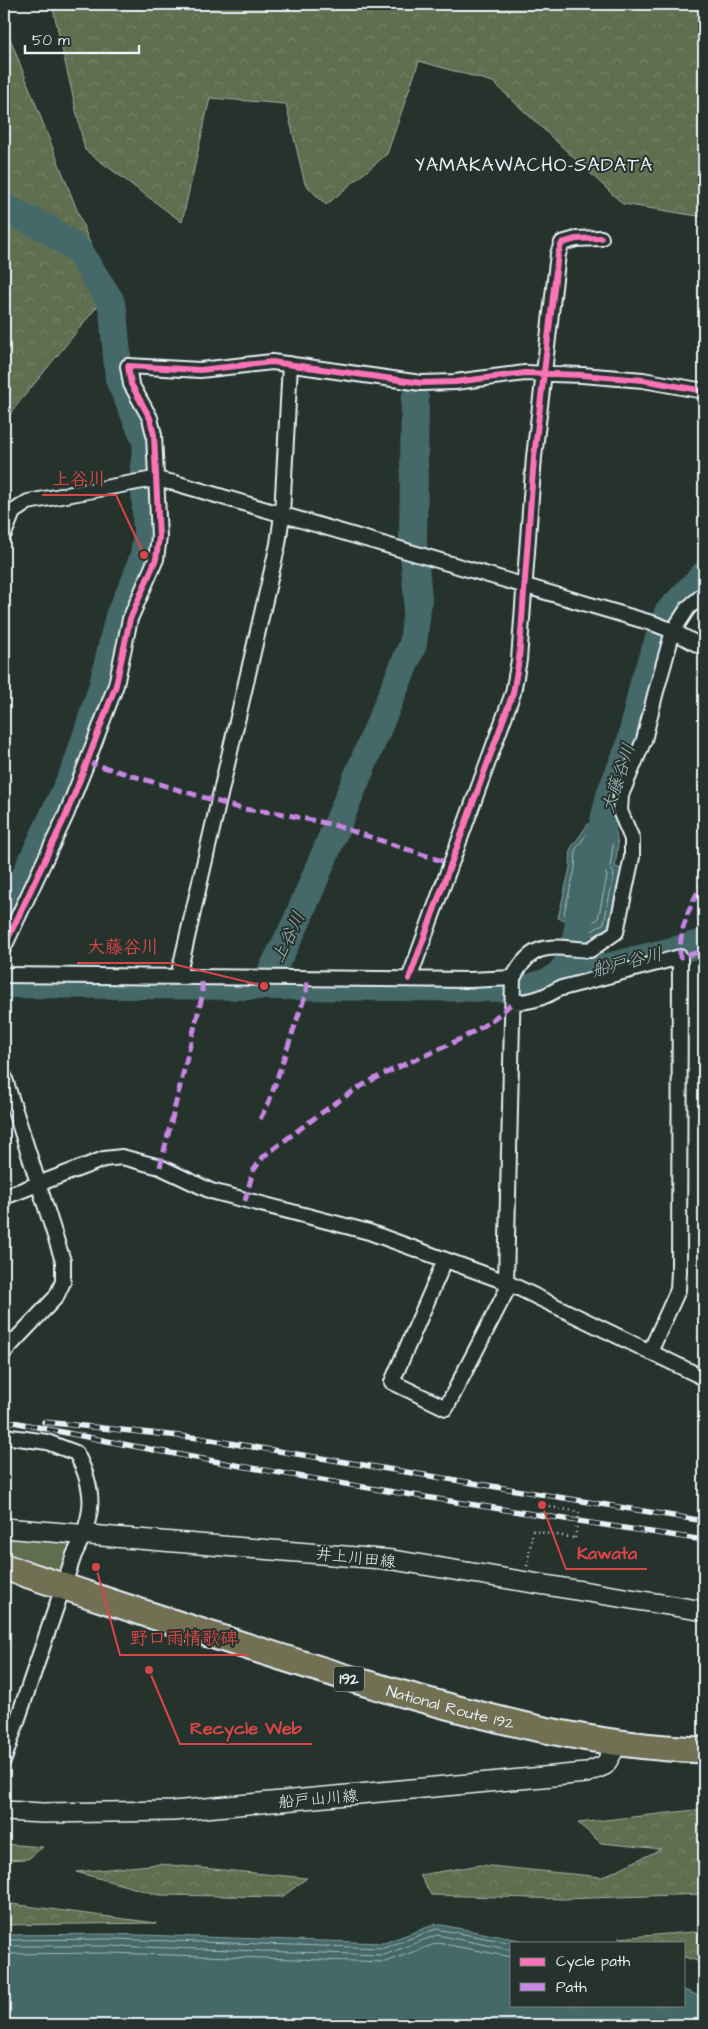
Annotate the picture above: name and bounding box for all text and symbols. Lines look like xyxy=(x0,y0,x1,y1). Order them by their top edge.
scale bar xyxy=(25,22,139,54)
text: 50 m xyxy=(32,30,70,51)
district label: YAMAKAWACHO-SADATA xyxy=(415,152,653,179)
callout: 上谷川 xyxy=(42,462,116,495)
text: 上谷川 xyxy=(52,467,106,492)
water label: 大藤谷川 xyxy=(595,740,641,816)
water label: 上谷川 xyxy=(265,907,312,967)
callout: 大藤谷川 xyxy=(77,930,169,963)
text: 大藤谷川 xyxy=(87,935,159,960)
water label: 船戸谷川 xyxy=(589,942,665,983)
callout: Kawata xyxy=(566,1536,647,1569)
text: Kawata xyxy=(577,1541,638,1566)
street label: 井上川田線 xyxy=(315,1543,397,1573)
callout: 野口雨情歌碑 xyxy=(120,1622,248,1655)
text: 野口雨情歌碑 xyxy=(130,1626,238,1651)
road number: 192 xyxy=(334,1666,364,1692)
street label: National Route 192 xyxy=(384,1680,517,1735)
callout: Recycle Web xyxy=(180,1711,312,1744)
text: Recycle Web xyxy=(190,1716,303,1742)
street label: 船戸山川線 xyxy=(277,1785,359,1813)
legend xyxy=(510,1942,686,2006)
text: Cycle path xyxy=(556,1951,631,1973)
text: Path xyxy=(556,1977,587,1998)

